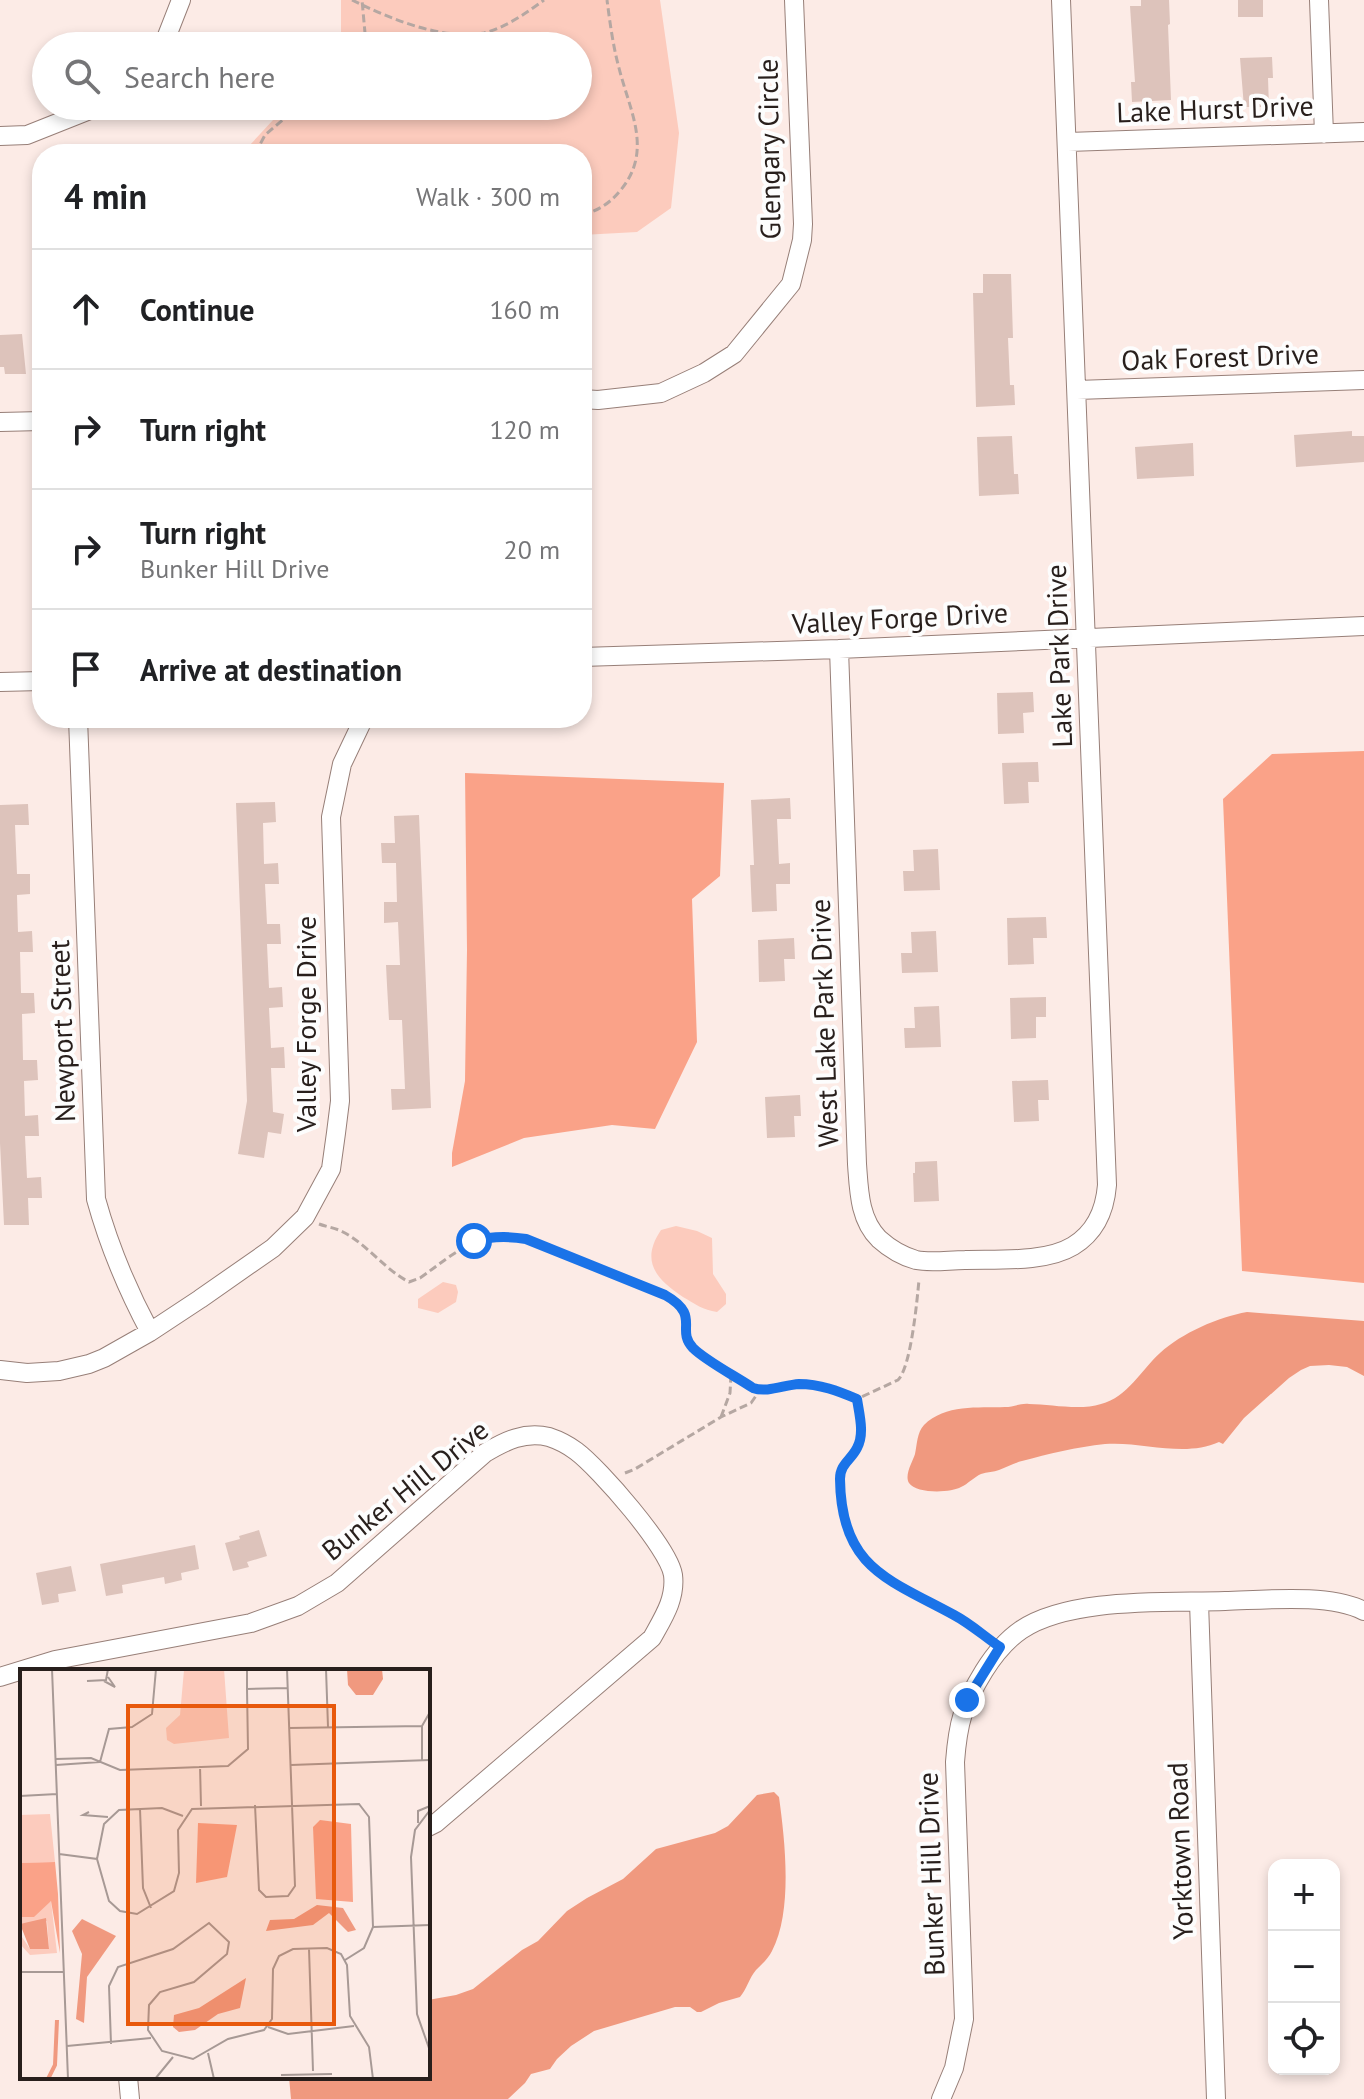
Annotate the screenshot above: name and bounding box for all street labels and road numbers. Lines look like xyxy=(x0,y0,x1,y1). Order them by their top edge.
street label: Glengary Circle xyxy=(748,58,789,240)
street label: Lake Hurst Drive xyxy=(1116,87,1314,130)
street label: Oak Forest Drive xyxy=(1120,335,1319,378)
street label: Lake Park Drive xyxy=(1037,564,1080,748)
street label: Valley Forge Drive xyxy=(790,593,1009,642)
street label: West Lake Park Drive xyxy=(801,898,846,1148)
street label: Valley Forge Drive xyxy=(287,916,324,1133)
street label: Newport Street xyxy=(40,939,83,1123)
street label: Bunker Hill Drive xyxy=(314,1411,496,1568)
street label: Yorktown Road xyxy=(1158,1762,1201,1940)
street label: Bunker Hill Drive xyxy=(908,1771,953,1977)

